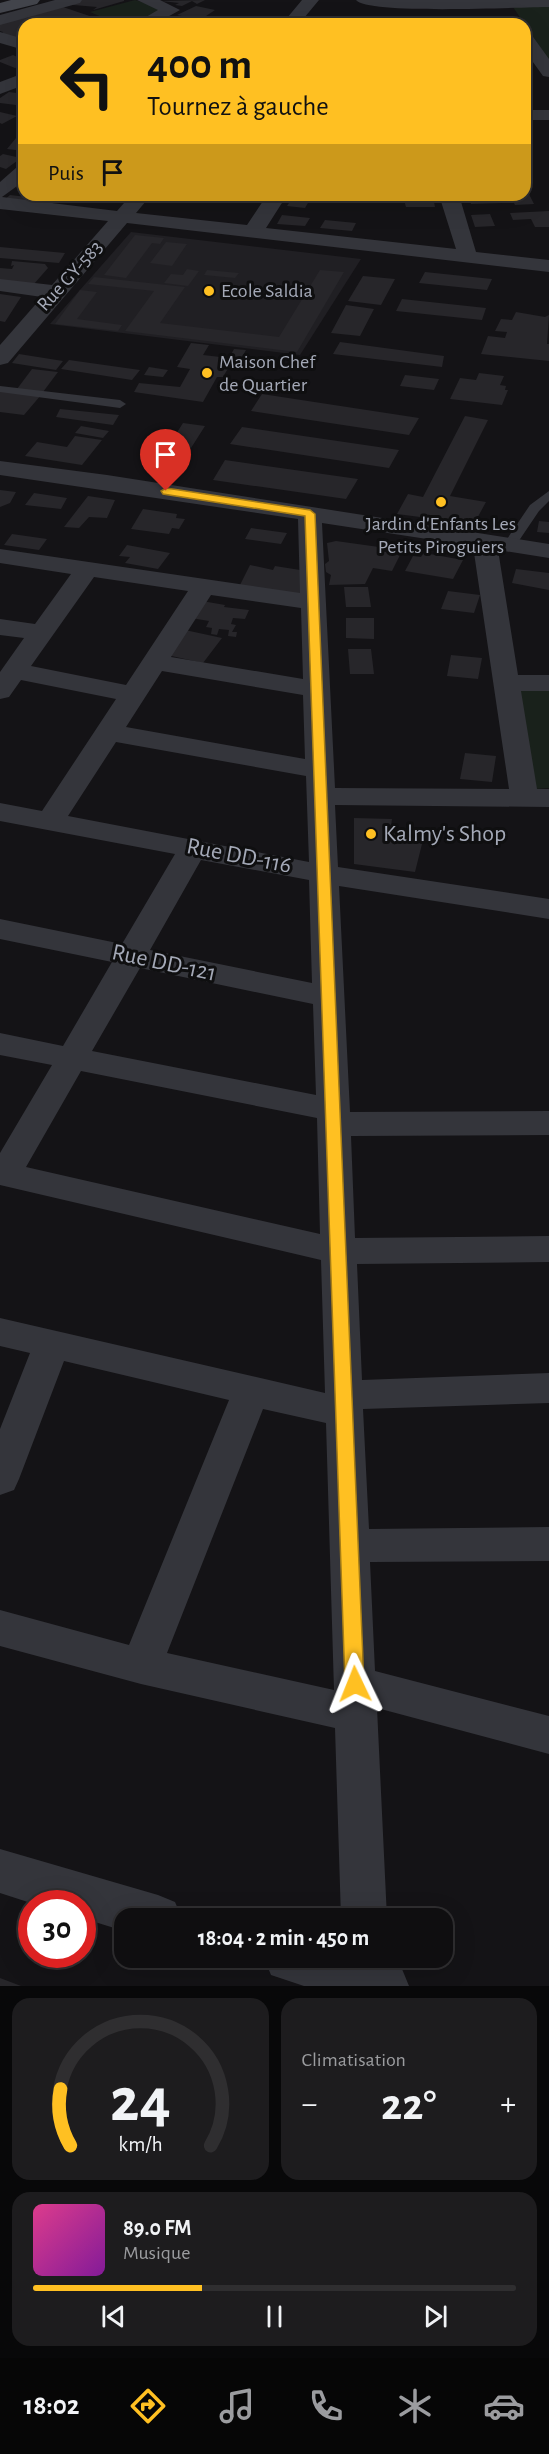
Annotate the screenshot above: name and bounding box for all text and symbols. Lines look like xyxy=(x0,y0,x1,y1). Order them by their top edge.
icon: left xyxy=(48,42,126,120)
text: 400 m xyxy=(147,44,252,86)
text: Tournez à gauche xyxy=(147,93,329,120)
icon: arrive xyxy=(96,156,129,189)
text: Puis xyxy=(48,162,84,184)
street label: Rue GY-583 xyxy=(33,237,107,315)
place label: Ecole Saldia xyxy=(221,281,313,301)
marker: Ecole Saldia xyxy=(202,284,216,298)
place label: Maison Chef de Quartier xyxy=(219,352,316,395)
marker: Maison Chef de Quartier xyxy=(200,366,214,380)
pin xyxy=(140,429,191,491)
icon: arrive xyxy=(149,438,182,471)
marker: Jardin d'Enfants Les Petits Piroguiers xyxy=(434,495,448,509)
place label: Jardin d'Enfants Les Petits Piroguiers xyxy=(366,514,516,557)
place label: Kalmy's Shop xyxy=(383,822,506,846)
marker: Kalmy's Shop xyxy=(364,827,378,841)
street label: Rue DD-116 xyxy=(185,834,293,878)
street label: Rue DD-121 xyxy=(110,940,218,986)
position arrow xyxy=(323,1652,387,1716)
speed limit sign: 30 xyxy=(18,1890,96,1968)
text: 18:04 · 2 min · 450 m xyxy=(198,1927,369,1949)
text: Climatisation xyxy=(302,2050,406,2070)
text: 24 xyxy=(110,2070,171,2132)
text: 22° xyxy=(381,2083,437,2128)
text: − xyxy=(302,2088,317,2121)
text: + xyxy=(500,2088,516,2121)
text: km/h xyxy=(118,2134,162,2155)
text: 89.0 FM xyxy=(123,2217,192,2239)
text: Musique xyxy=(123,2243,190,2263)
icon: previous xyxy=(97,2300,130,2333)
icon: pause xyxy=(258,2300,291,2333)
icon: next xyxy=(419,2300,452,2333)
icon: directions xyxy=(127,2385,169,2427)
icon: music xyxy=(216,2385,258,2427)
icon: phone xyxy=(305,2385,347,2427)
icon: climate xyxy=(394,2385,436,2427)
icon: car xyxy=(483,2385,525,2427)
text: 18:02 xyxy=(24,2392,80,2419)

